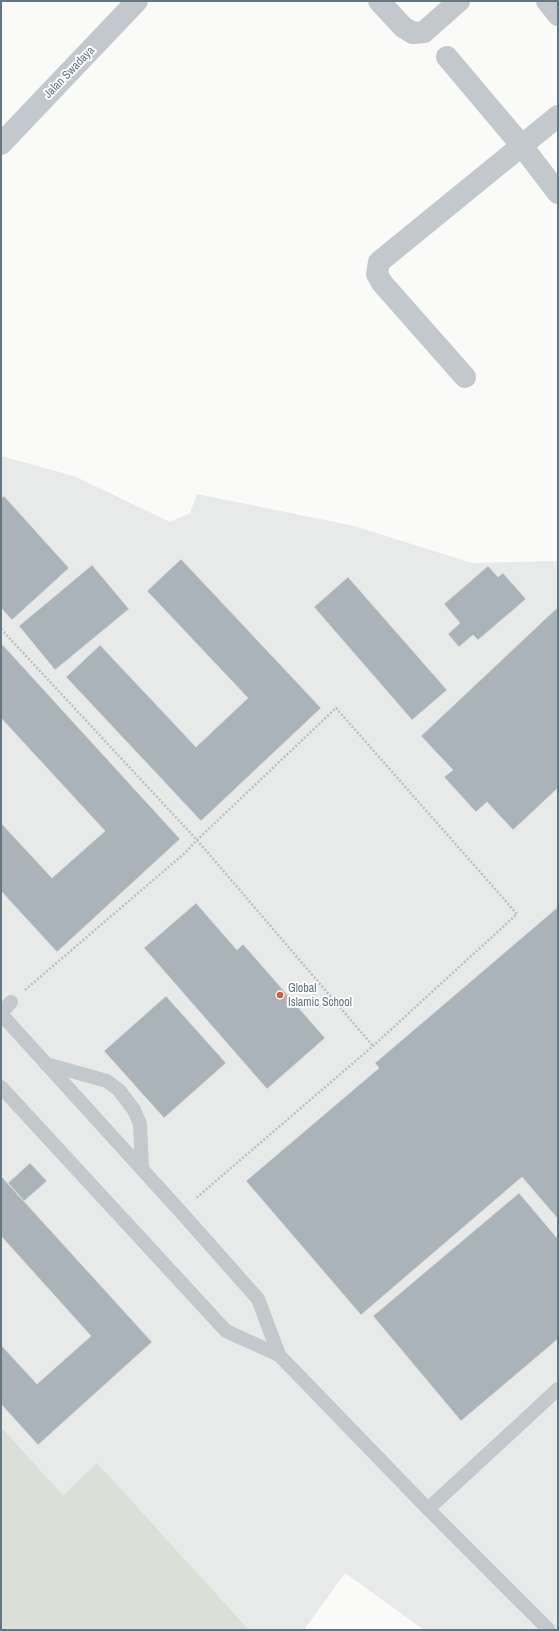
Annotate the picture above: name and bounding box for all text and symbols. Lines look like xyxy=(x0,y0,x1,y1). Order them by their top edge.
street label: Jalan Swadaya xyxy=(40,42,98,102)
place label: Global Islamic School xyxy=(288,980,352,1010)
marker: Global Islamic School xyxy=(275,990,285,1000)

